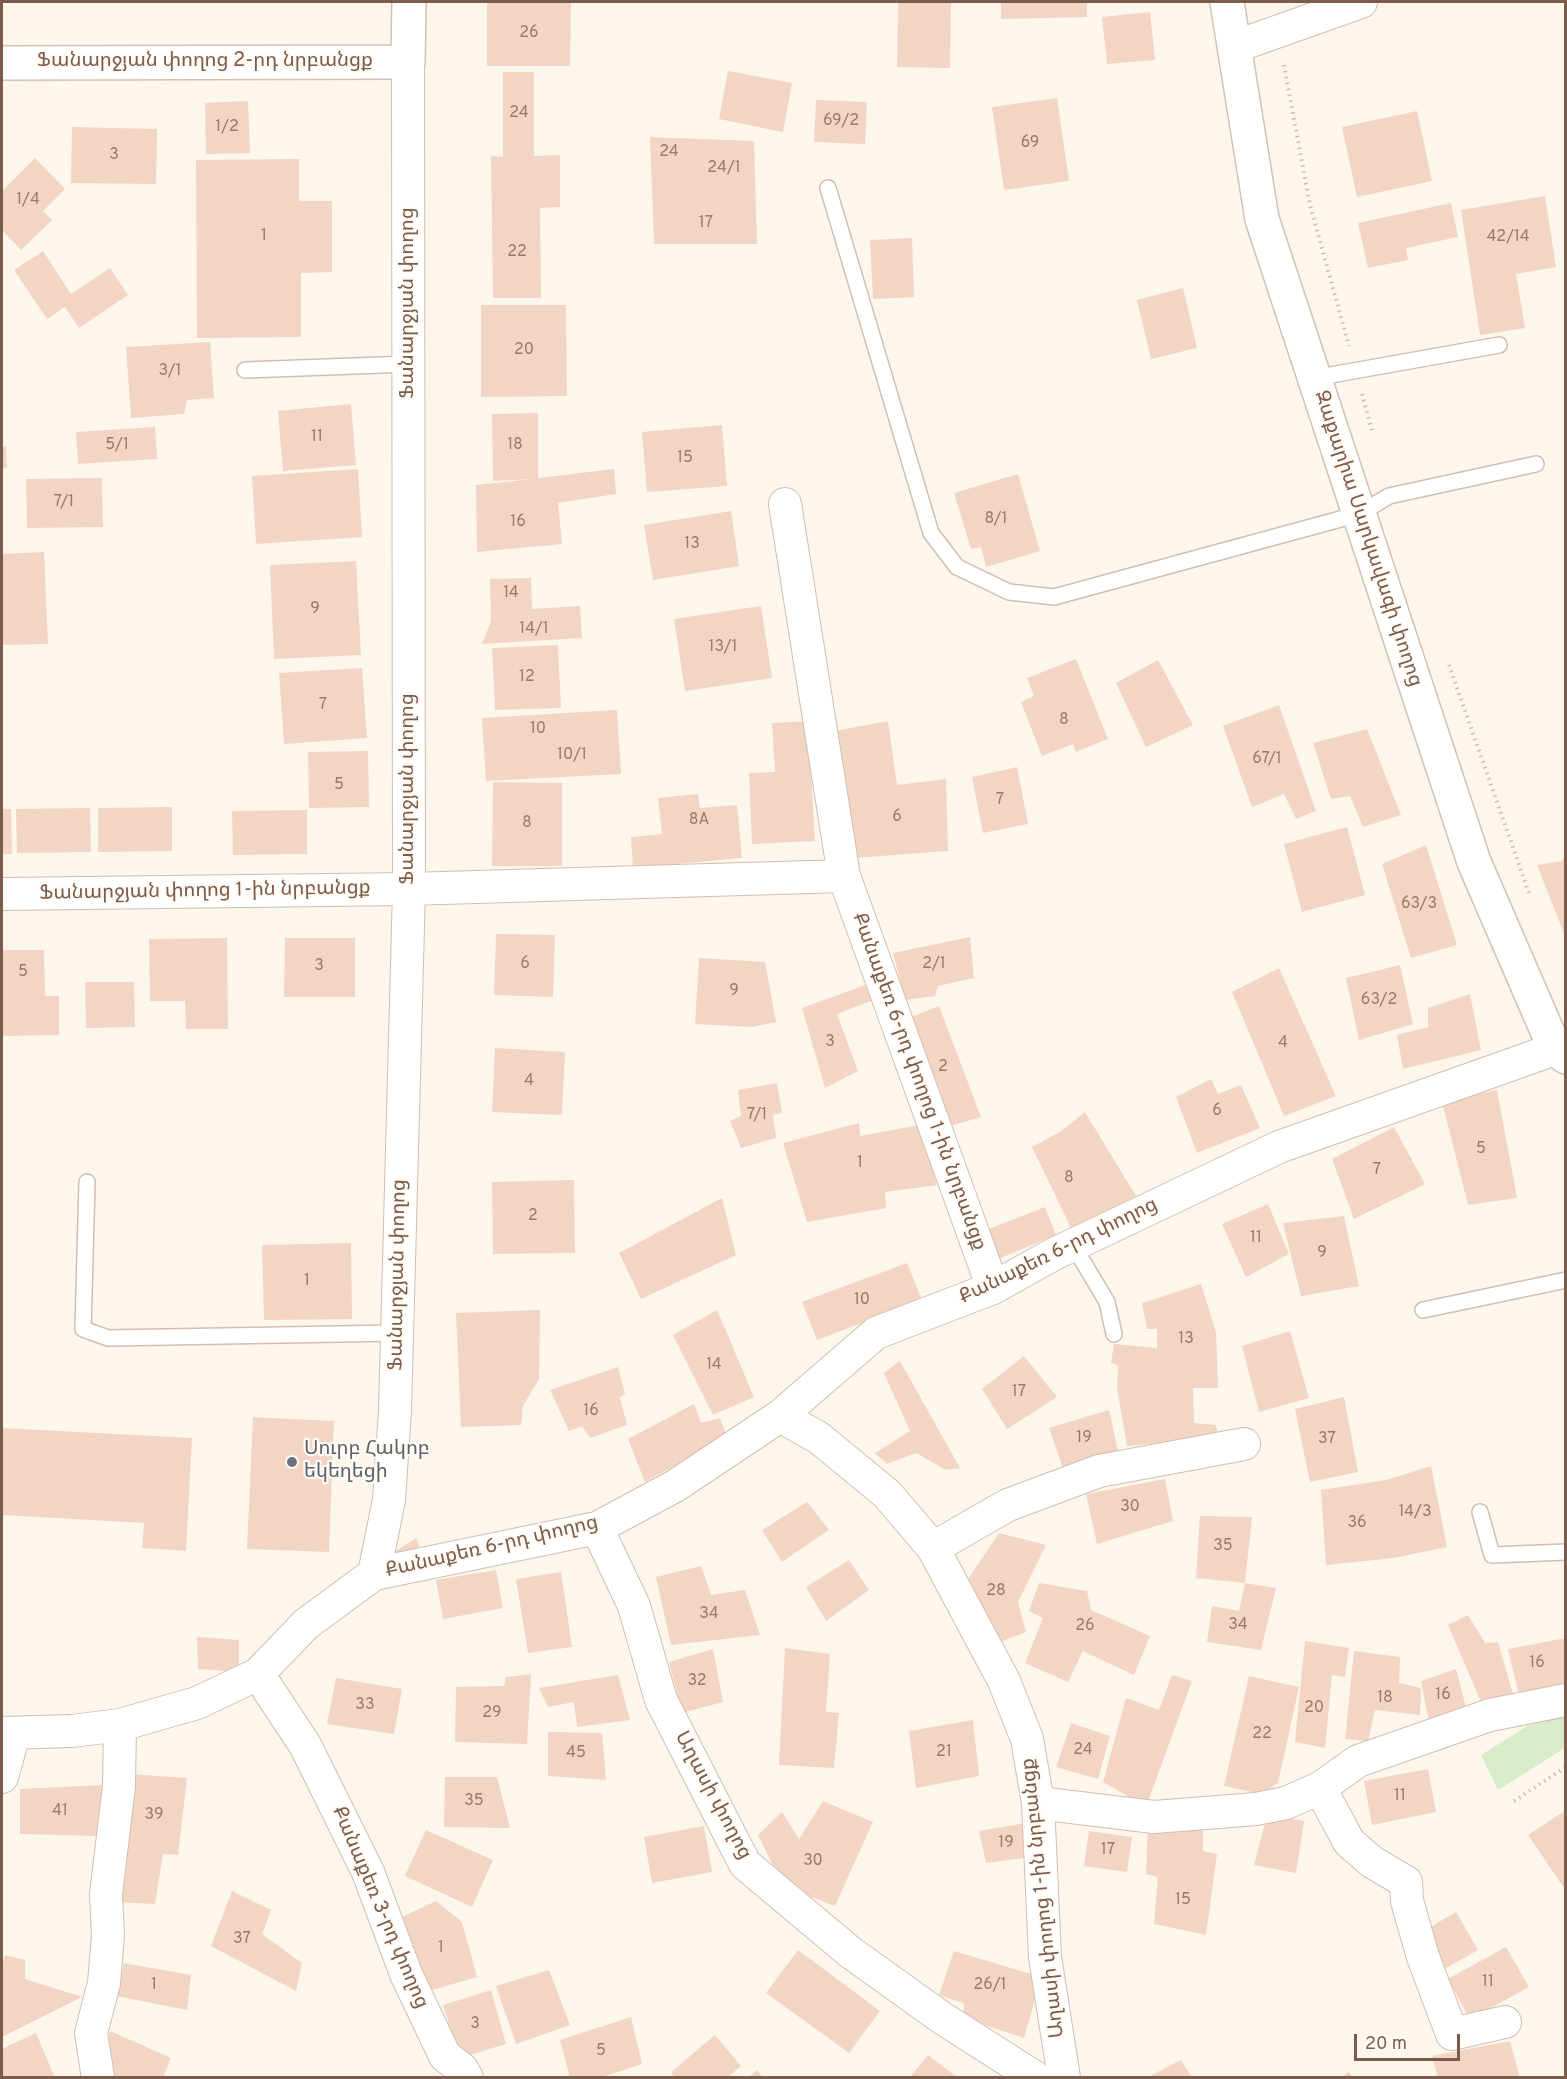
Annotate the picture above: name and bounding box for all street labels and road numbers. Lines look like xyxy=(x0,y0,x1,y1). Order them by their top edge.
street label: Ֆանարջյան փողոց 2-րդ նրբանցք xyxy=(37,50,373,74)
street label: Ֆանարջյան փողոց xyxy=(397,207,421,399)
street label: Զաքարիա Սարկավագի փողոց xyxy=(1308,388,1426,690)
street label: Ֆանարջյան փողոց xyxy=(397,693,421,885)
street label: Ֆանարջյան փողոց 1-ին նրբանցք xyxy=(39,877,371,907)
street label: Քանաքեռ 6-րդ փողոց 1-ին նրբանցք xyxy=(846,910,990,1254)
street label: Ֆանարջյան փողոց xyxy=(385,1179,413,1371)
street label: Քանաքեռ 6-րդ փողոց xyxy=(956,1194,1162,1310)
street label: Քանաքեռ 6-րդ փողոց xyxy=(383,1512,601,1584)
street label: Աղասի փողոց xyxy=(668,1728,756,1864)
street label: Աղասի փողոց 1-ին նրբանցք xyxy=(1017,1757,1071,2039)
street label: Քանաքեռ 3-րդ փողոց xyxy=(325,1803,433,2013)

